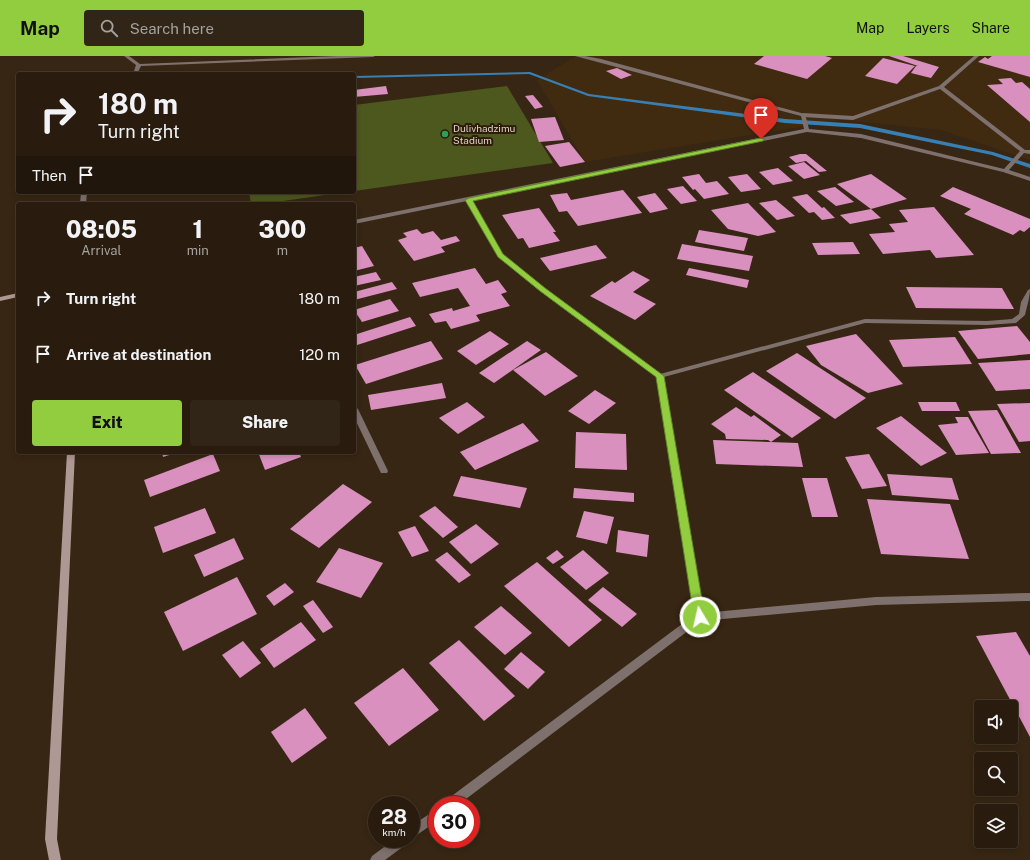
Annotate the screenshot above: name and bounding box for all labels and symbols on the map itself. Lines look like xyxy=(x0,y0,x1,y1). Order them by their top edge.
pin xyxy=(744,98,778,139)
place label: Dulivhadzimu Stadium xyxy=(453,122,516,146)
marker: Dulivhadzimu Stadium xyxy=(440,129,450,139)
position arrow xyxy=(679,596,721,638)
speed limit sign: 30 xyxy=(428,796,480,848)

